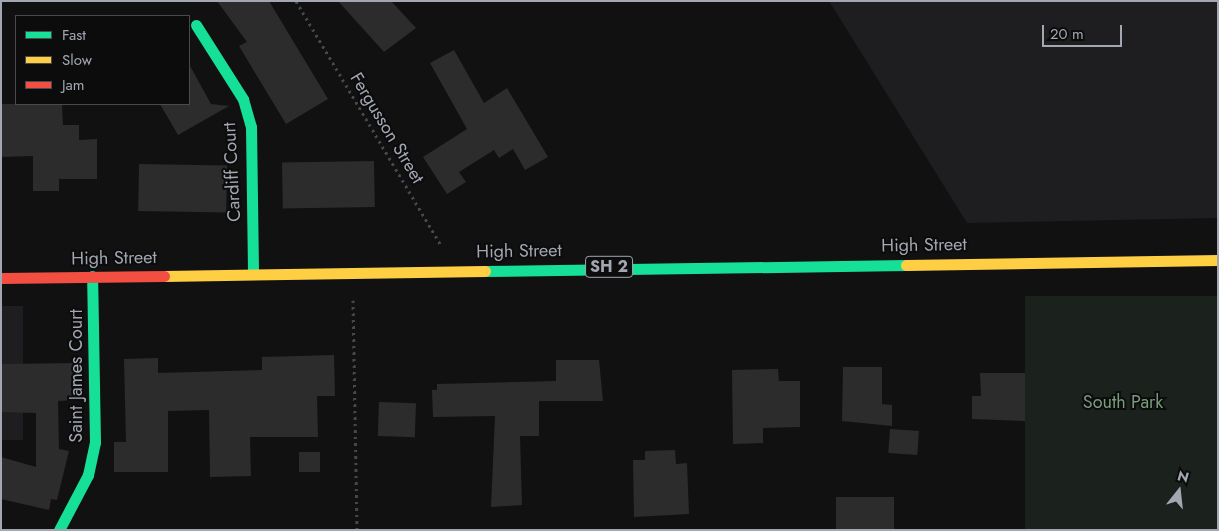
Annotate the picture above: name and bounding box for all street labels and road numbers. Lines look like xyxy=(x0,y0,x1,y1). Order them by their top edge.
street label: Fergusson Street xyxy=(345,69,429,187)
street label: Cardiff Court xyxy=(219,122,245,222)
street label: High Street xyxy=(881,233,967,257)
street label: High Street xyxy=(476,239,562,263)
street label: High Street xyxy=(71,246,157,270)
road number: SH 2 xyxy=(584,253,634,280)
street label: Saint James Court xyxy=(65,309,87,443)

